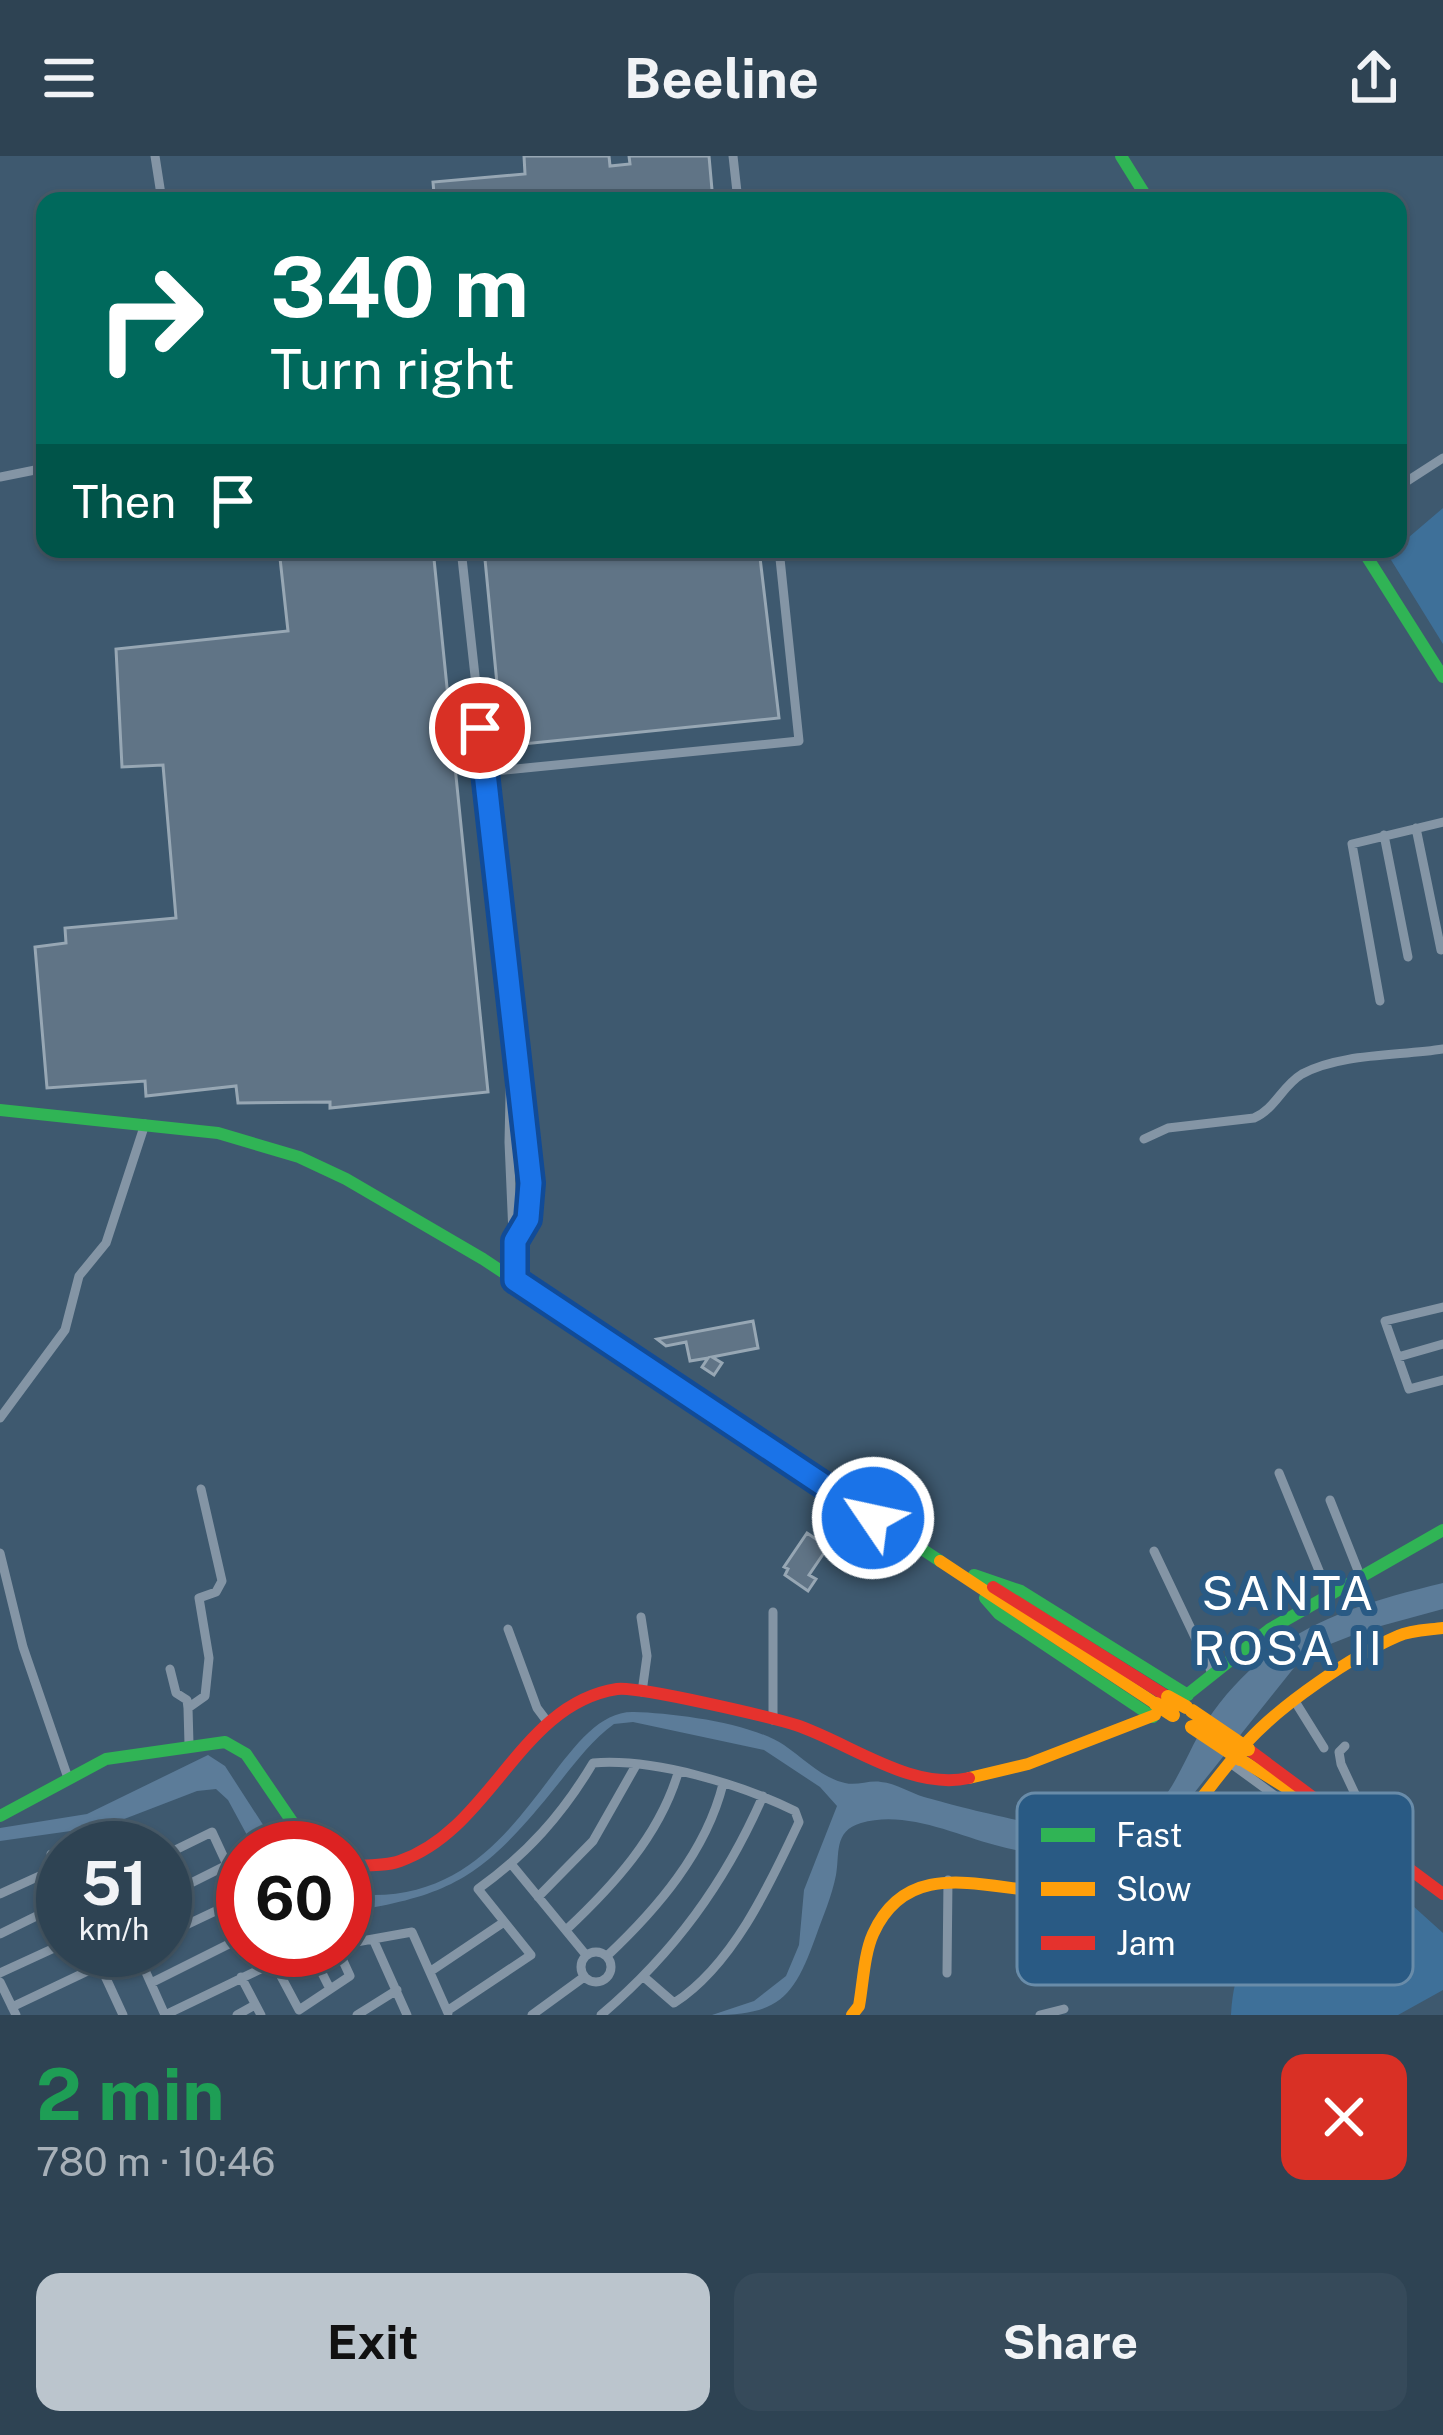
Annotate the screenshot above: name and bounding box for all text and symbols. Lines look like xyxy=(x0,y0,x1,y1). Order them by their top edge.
icon: menu xyxy=(36,45,102,111)
icon: share xyxy=(1341,45,1407,111)
text: Beeline xyxy=(624,47,819,110)
text: 340 m xyxy=(270,237,529,336)
icon: right xyxy=(72,240,228,396)
text: Turn right xyxy=(270,338,515,401)
icon: arrive xyxy=(200,468,266,534)
text: Then xyxy=(72,475,176,528)
pin xyxy=(429,677,531,779)
icon: arrive xyxy=(447,695,513,761)
position arrow xyxy=(810,1455,936,1581)
district label: SANTA ROSA II xyxy=(1193,1564,1385,1676)
legend xyxy=(1017,1793,1413,1985)
text: Fast xyxy=(1116,1816,1183,1854)
speed limit sign: 60 xyxy=(216,1821,372,1977)
text: 51 xyxy=(81,1848,147,1919)
text: Slow xyxy=(1116,1870,1191,1908)
text: km/h xyxy=(79,1911,149,1947)
text: Jam xyxy=(1116,1924,1176,1962)
text: 2 min xyxy=(36,2052,225,2136)
button: close xyxy=(1281,2054,1407,2180)
text: 780 m · 10:46 xyxy=(36,2139,275,2185)
button: Exit xyxy=(36,2273,710,2411)
button: Share xyxy=(734,2273,1407,2411)

